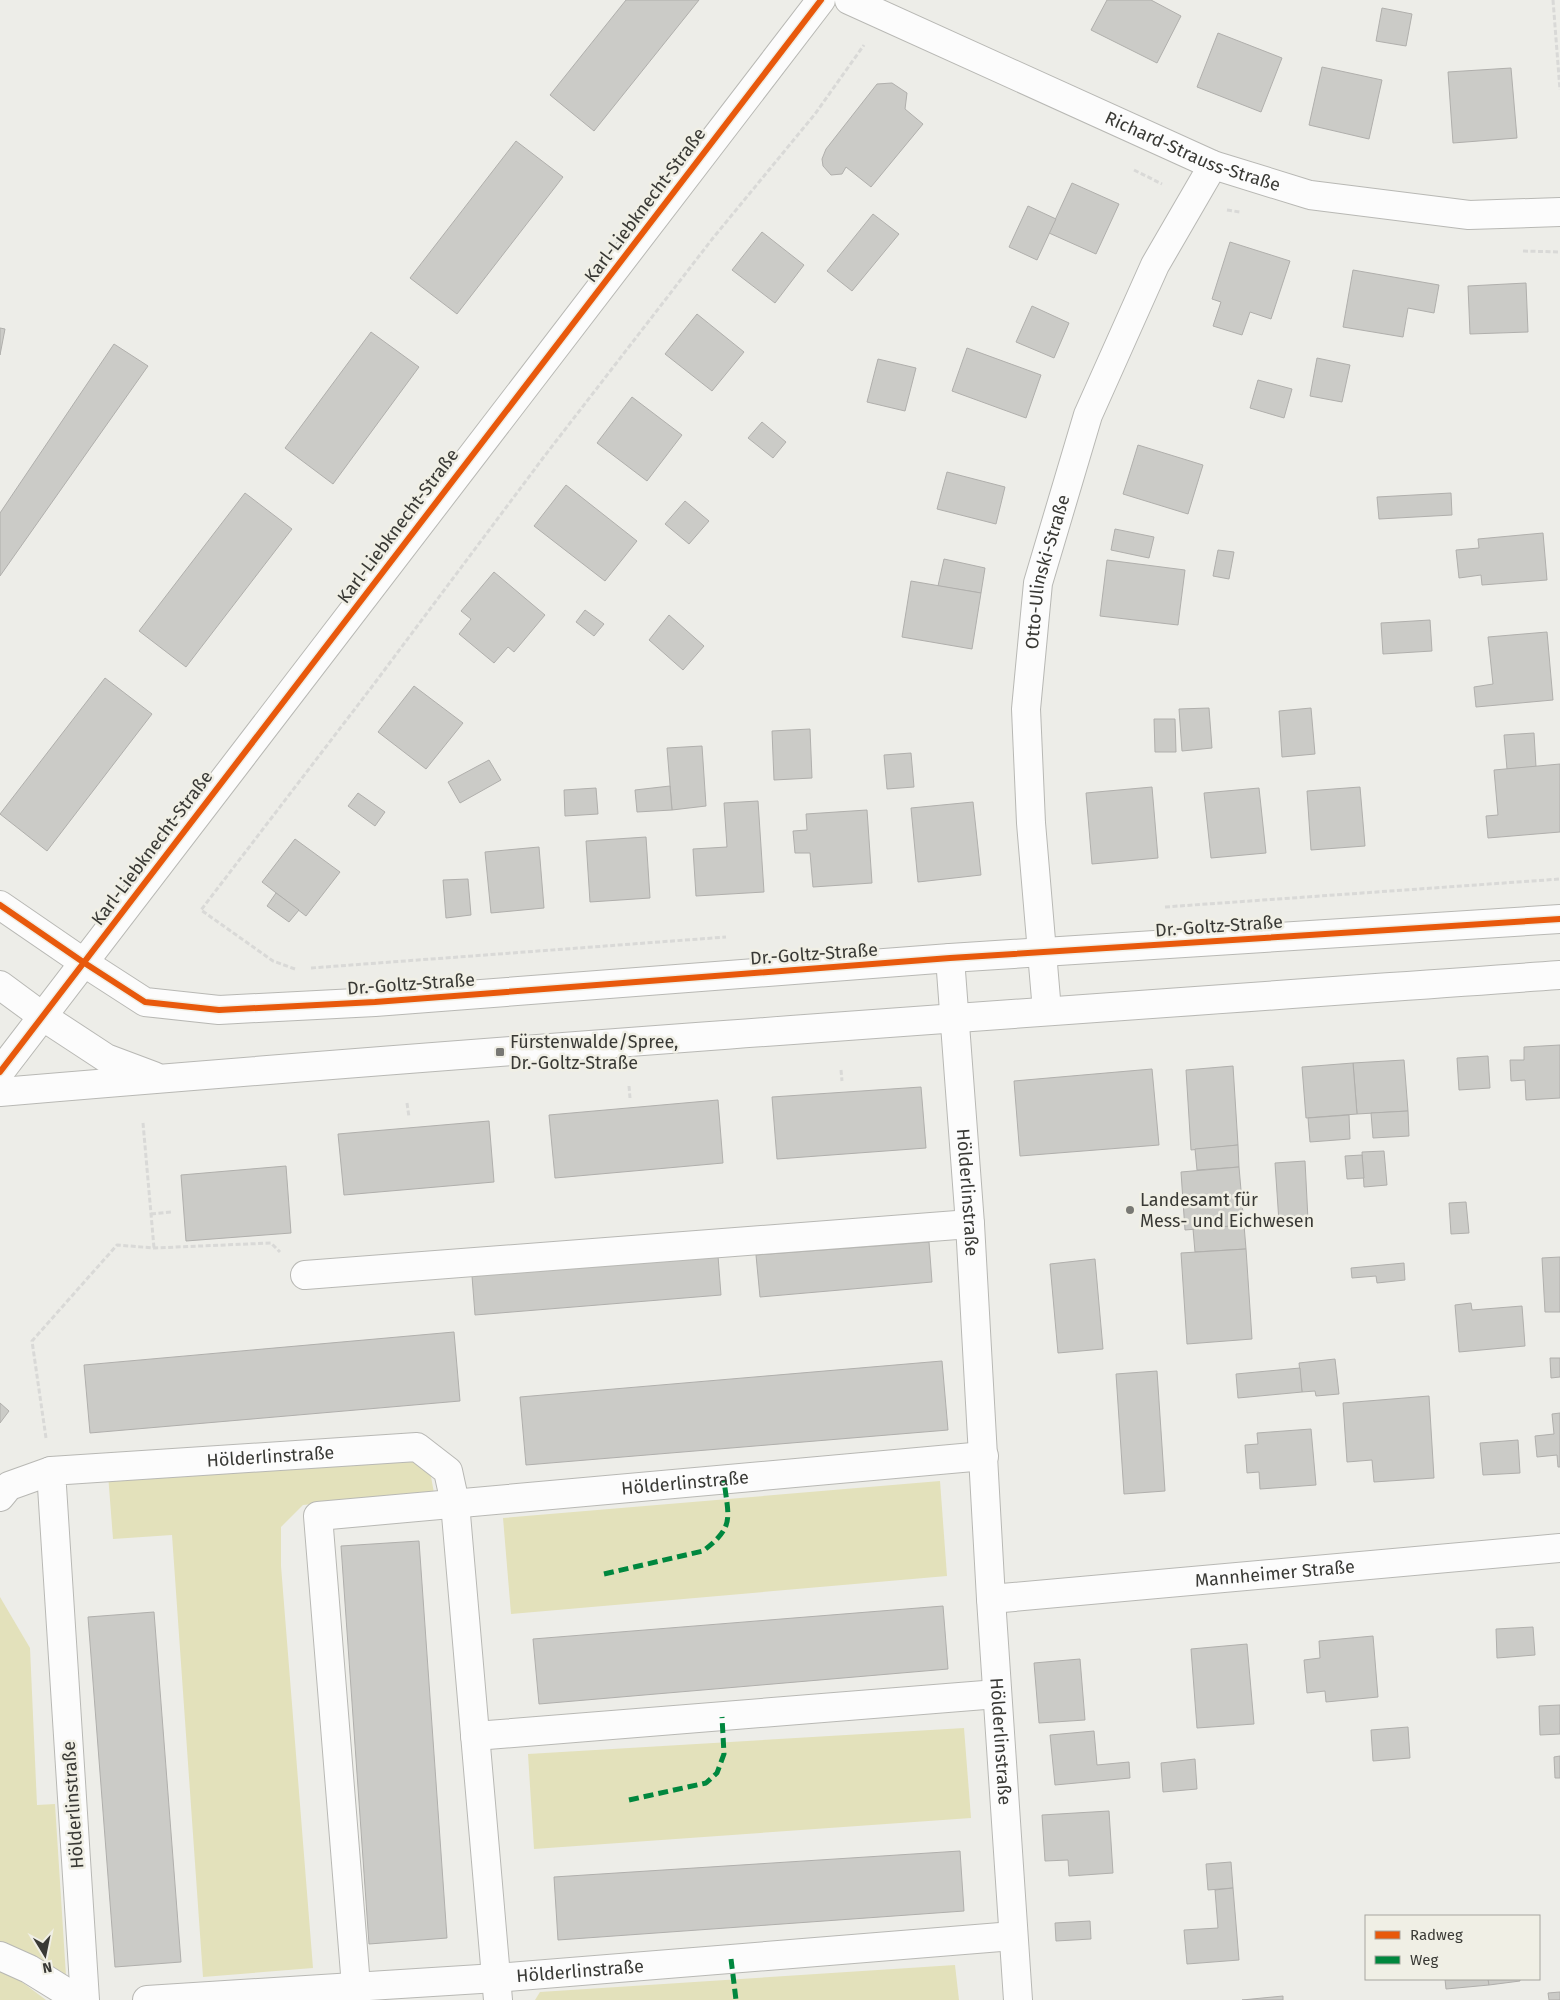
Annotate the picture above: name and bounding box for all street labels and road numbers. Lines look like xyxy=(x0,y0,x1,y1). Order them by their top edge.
street label: Richard-Strauss-Straße xyxy=(1102,107,1283,196)
street label: Karl-Liebknecht-Straße xyxy=(580,123,710,287)
street label: Karl-Liebknecht-Straße xyxy=(333,444,463,608)
street label: Otto-Ulinski-Straße xyxy=(1021,492,1075,650)
street label: Karl-Liebknecht-Straße xyxy=(87,766,217,930)
street label: Dr.-Goltz-Straße xyxy=(1154,911,1284,941)
street label: Dr.-Goltz-Straße xyxy=(749,939,879,969)
street label: Dr.-Goltz-Straße xyxy=(346,969,476,999)
street label: Hölderlinstraße xyxy=(952,1128,983,1257)
street label: Hölderlinstraße xyxy=(206,1441,335,1472)
street label: Hölderlinstraße xyxy=(620,1466,750,1500)
street label: Mannheimer Straße xyxy=(1194,1555,1356,1592)
street label: Hölderlinstraße xyxy=(985,1677,1016,1806)
street label: Hölderlinstraße xyxy=(58,1740,88,1870)
street label: Hölderlinstraße xyxy=(515,1955,645,1987)

